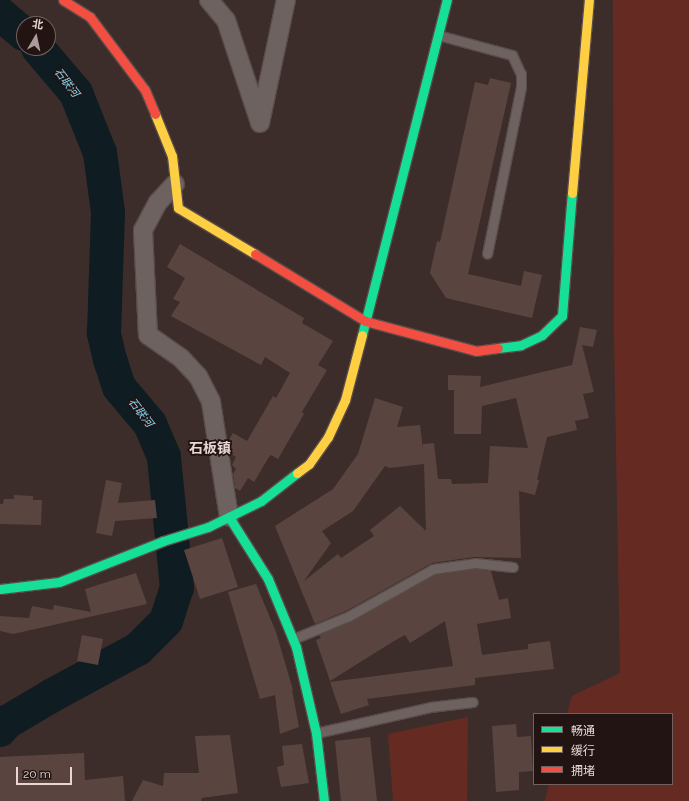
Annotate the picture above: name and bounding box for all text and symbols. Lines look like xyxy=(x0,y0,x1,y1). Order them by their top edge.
north arrow xyxy=(16,16,56,56)
text: 北 xyxy=(31,17,44,32)
water label: 石联河 xyxy=(51,66,81,100)
water label: 石联河 xyxy=(125,396,155,430)
district label: 石板镇 xyxy=(189,440,231,456)
legend xyxy=(533,713,673,785)
text: 畅通 xyxy=(571,724,595,738)
text: 缓行 xyxy=(571,744,595,758)
scale bar xyxy=(18,759,74,785)
text: 拥堵 xyxy=(571,764,595,778)
text: 20 m xyxy=(23,767,51,781)

